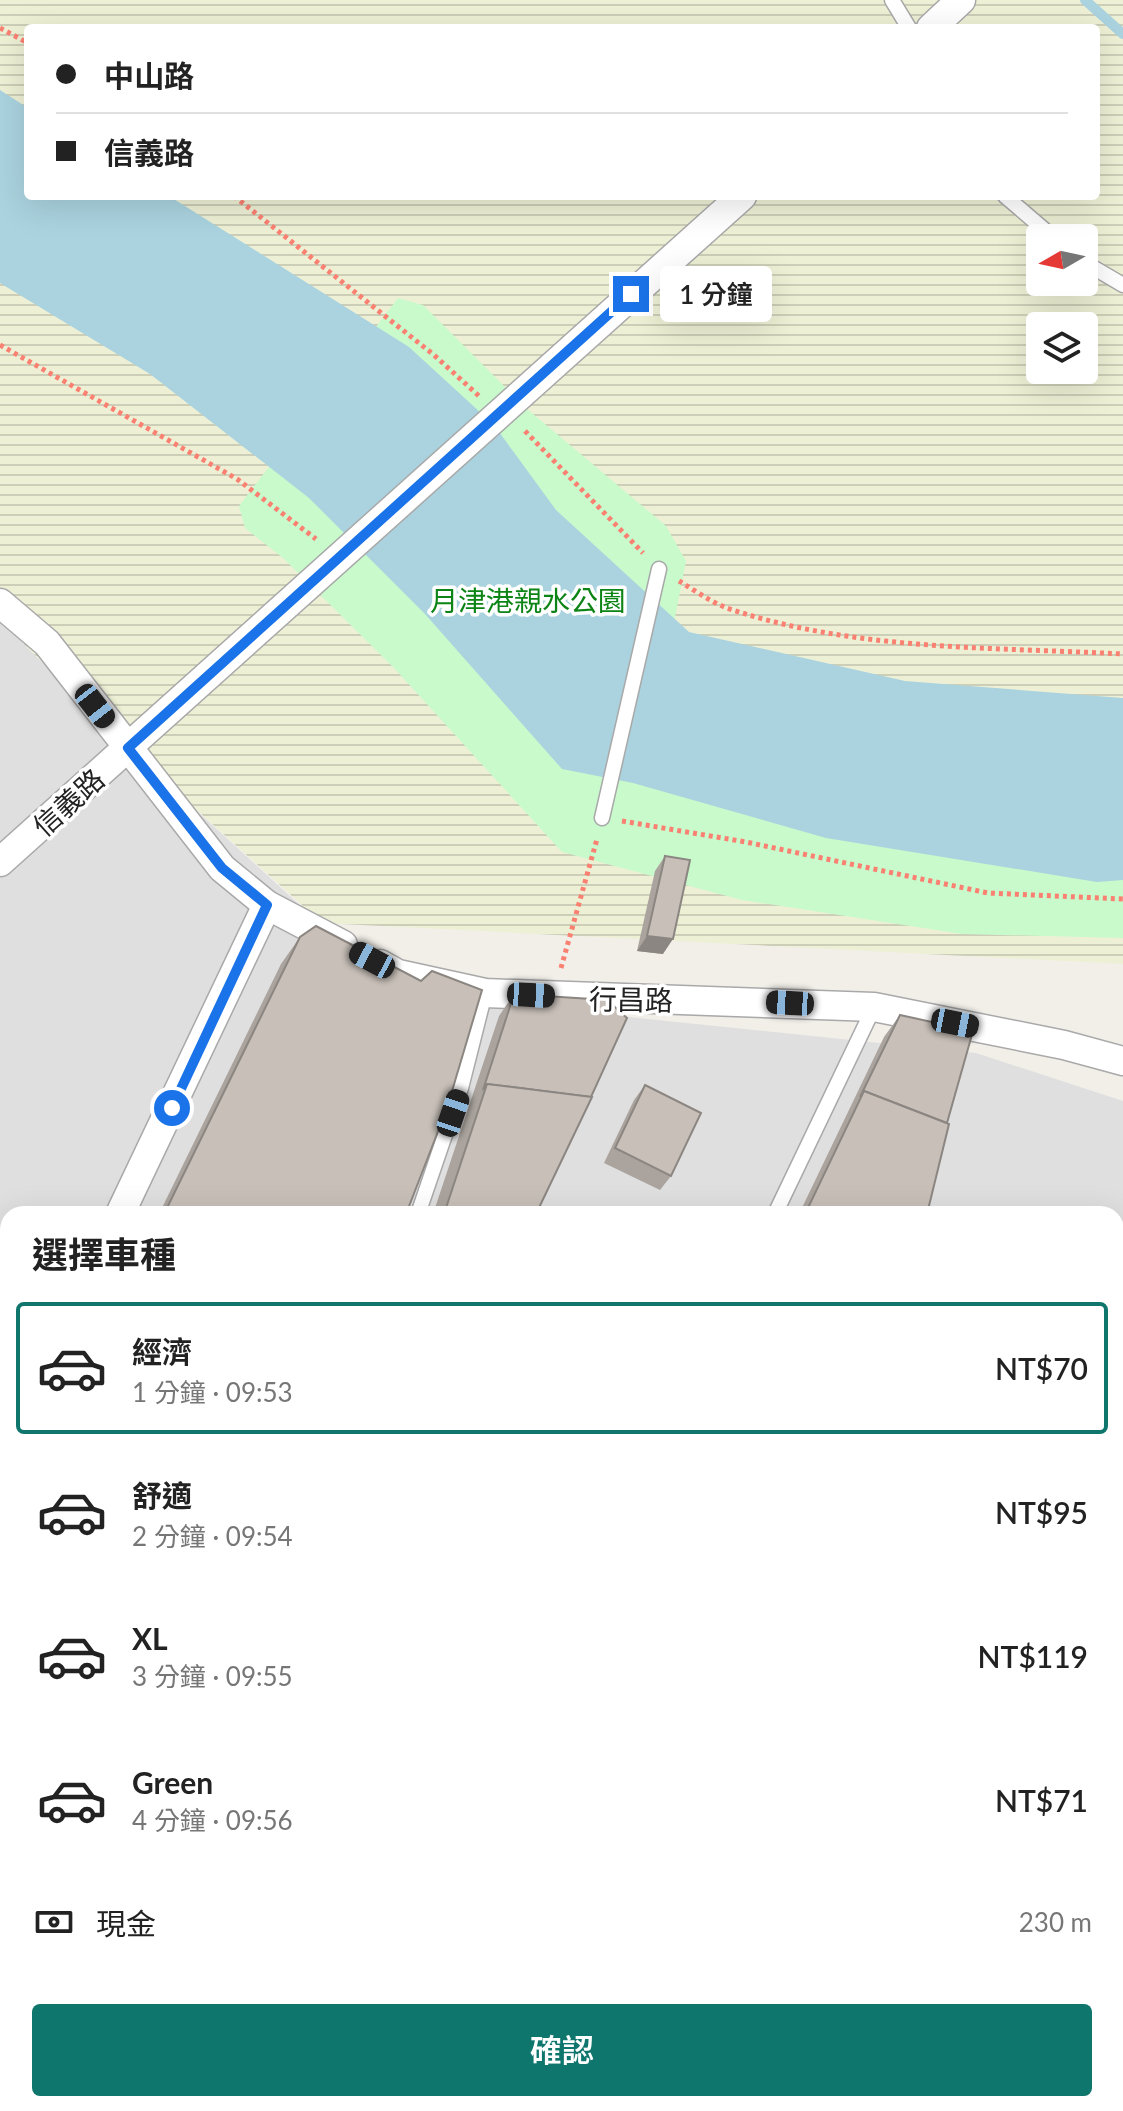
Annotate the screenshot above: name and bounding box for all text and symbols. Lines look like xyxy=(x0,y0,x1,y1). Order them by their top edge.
text: 中山路 xyxy=(104,57,194,93)
text: 信義路 xyxy=(104,134,194,170)
north arrow xyxy=(1026,224,1098,296)
map controls xyxy=(1026,224,1098,384)
callout: 1 分鐘 xyxy=(659,266,771,322)
route end xyxy=(613,276,649,312)
text: 1 分鐘 xyxy=(679,278,753,310)
button: layers xyxy=(1026,312,1098,384)
park label: 月津港親水公園 xyxy=(430,583,626,617)
car xyxy=(71,680,119,732)
street label: 信義路 xyxy=(25,761,111,843)
car xyxy=(345,938,399,982)
street label: 行昌路 xyxy=(589,981,673,1017)
car xyxy=(506,982,556,1008)
car xyxy=(765,990,815,1016)
car xyxy=(929,1007,981,1039)
car xyxy=(434,1086,472,1140)
route start xyxy=(154,1090,190,1126)
text: 選擇車種 xyxy=(32,1232,176,1276)
icon: car xyxy=(36,1332,108,1404)
text: 經濟 xyxy=(132,1333,192,1369)
text: NT$70 xyxy=(995,1350,1088,1386)
text: 1 分鐘 · 09:53 xyxy=(132,1376,293,1408)
icon: car xyxy=(36,1476,108,1548)
text: 舒適 xyxy=(132,1477,192,1513)
text: NT$95 xyxy=(995,1494,1088,1530)
text: 2 分鐘 · 09:54 xyxy=(132,1520,293,1552)
icon: car xyxy=(36,1620,108,1692)
text: XL xyxy=(132,1620,168,1656)
text: NT$119 xyxy=(978,1638,1088,1674)
text: 3 分鐘 · 09:55 xyxy=(132,1660,293,1692)
icon: car xyxy=(36,1764,108,1836)
text: Green xyxy=(132,1764,213,1800)
text: NT$71 xyxy=(995,1782,1088,1818)
text: 4 分鐘 · 09:56 xyxy=(132,1804,293,1836)
icon: cash xyxy=(32,1900,76,1944)
text: 現金 xyxy=(96,1905,156,1941)
text: 230 m xyxy=(1019,1906,1092,1938)
button: 確認 xyxy=(32,2004,1092,2096)

